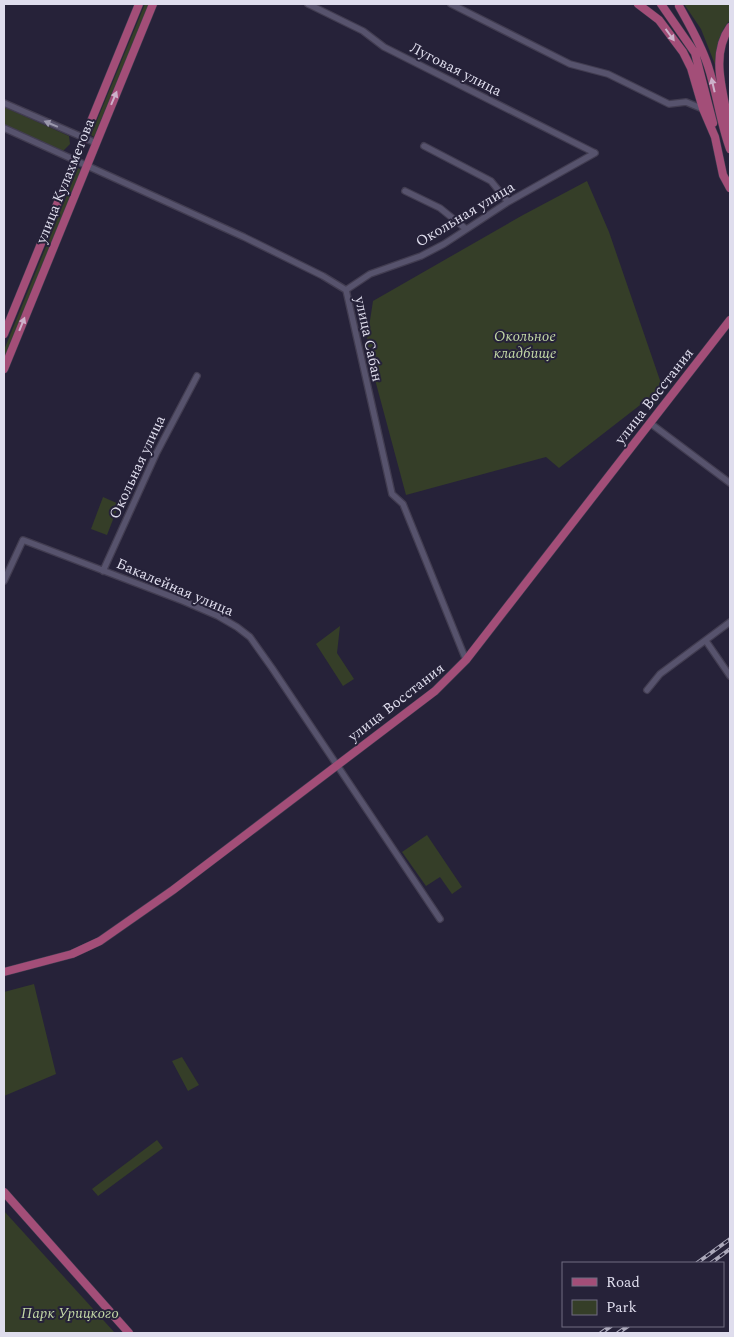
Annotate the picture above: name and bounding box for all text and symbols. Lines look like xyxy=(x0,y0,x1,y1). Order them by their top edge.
one-way arrow xyxy=(665,28,675,42)
street label: Луговая улица xyxy=(406,36,506,103)
one-way arrow xyxy=(709,78,717,93)
one-way arrow xyxy=(111,91,119,105)
street label: улица Кулахметова xyxy=(29,115,101,248)
one-way arrow xyxy=(43,120,58,128)
street label: Окольная улица xyxy=(411,175,520,253)
street label: улица Сабан xyxy=(348,293,389,384)
one-way arrow xyxy=(18,316,26,331)
park label: Окольное кладбище xyxy=(494,325,557,365)
street label: улица Восстания xyxy=(609,343,700,450)
street label: Окольная улица xyxy=(103,411,172,523)
street label: Бакалейная улица xyxy=(112,552,238,623)
street label: улица Восстания xyxy=(342,657,450,748)
legend xyxy=(562,1262,724,1327)
text: Road xyxy=(606,1271,640,1294)
text: Park xyxy=(606,1296,637,1319)
park label: Парк Урицкого xyxy=(21,1302,119,1325)

